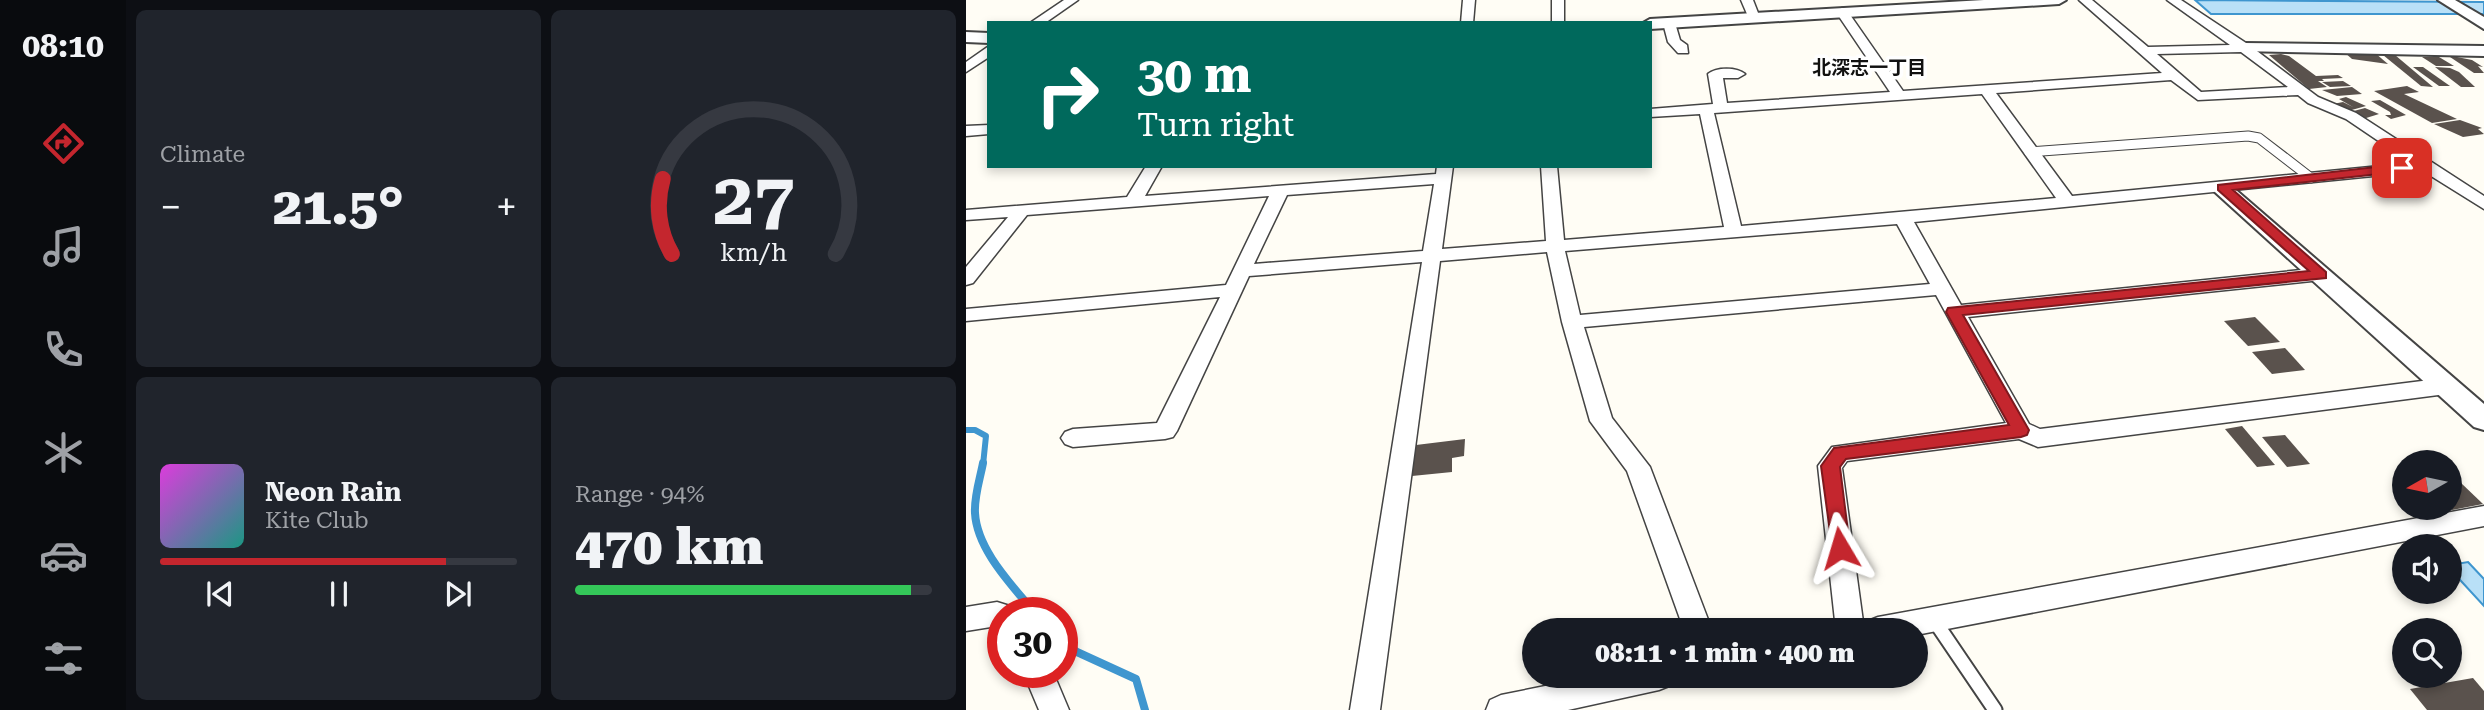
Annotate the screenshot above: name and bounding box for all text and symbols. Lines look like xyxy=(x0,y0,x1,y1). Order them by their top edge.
text: 08:10 xyxy=(22,27,104,65)
text: 30 m xyxy=(1137,47,1252,104)
icon: right xyxy=(1022,49,1113,140)
district label: 北深志一丁目 xyxy=(1812,56,1926,79)
text: Turn right xyxy=(1137,106,1294,144)
icon: directions xyxy=(39,119,88,168)
pin xyxy=(2372,138,2432,198)
text: Climate xyxy=(160,141,245,168)
icon: arrive xyxy=(2383,149,2421,187)
text: 27 xyxy=(713,158,794,243)
text: 21.5° xyxy=(273,176,404,237)
text: − xyxy=(160,185,181,229)
text: + xyxy=(496,185,517,229)
icon: music xyxy=(39,222,88,271)
text: km/h xyxy=(720,238,787,267)
icon: phone xyxy=(39,325,88,374)
icon: climate xyxy=(39,428,88,477)
north arrow xyxy=(2392,450,2462,520)
map controls xyxy=(2392,450,2462,688)
text: Neon Rain xyxy=(265,477,401,507)
text: Range · 94% xyxy=(575,481,704,508)
text: Kite Club xyxy=(265,507,369,534)
position arrow xyxy=(1803,511,1877,585)
text: 470 km xyxy=(575,516,763,577)
icon: car xyxy=(39,531,88,580)
button: sound xyxy=(2392,534,2462,604)
icon: previous xyxy=(201,575,239,613)
icon: pause xyxy=(320,575,358,613)
icon: next xyxy=(439,575,477,613)
speed limit sign: 30 xyxy=(987,597,1078,688)
button: search xyxy=(2392,618,2462,688)
icon: filters xyxy=(39,634,88,683)
text: 08:11 · 1 min · 400 m xyxy=(1595,638,1855,668)

